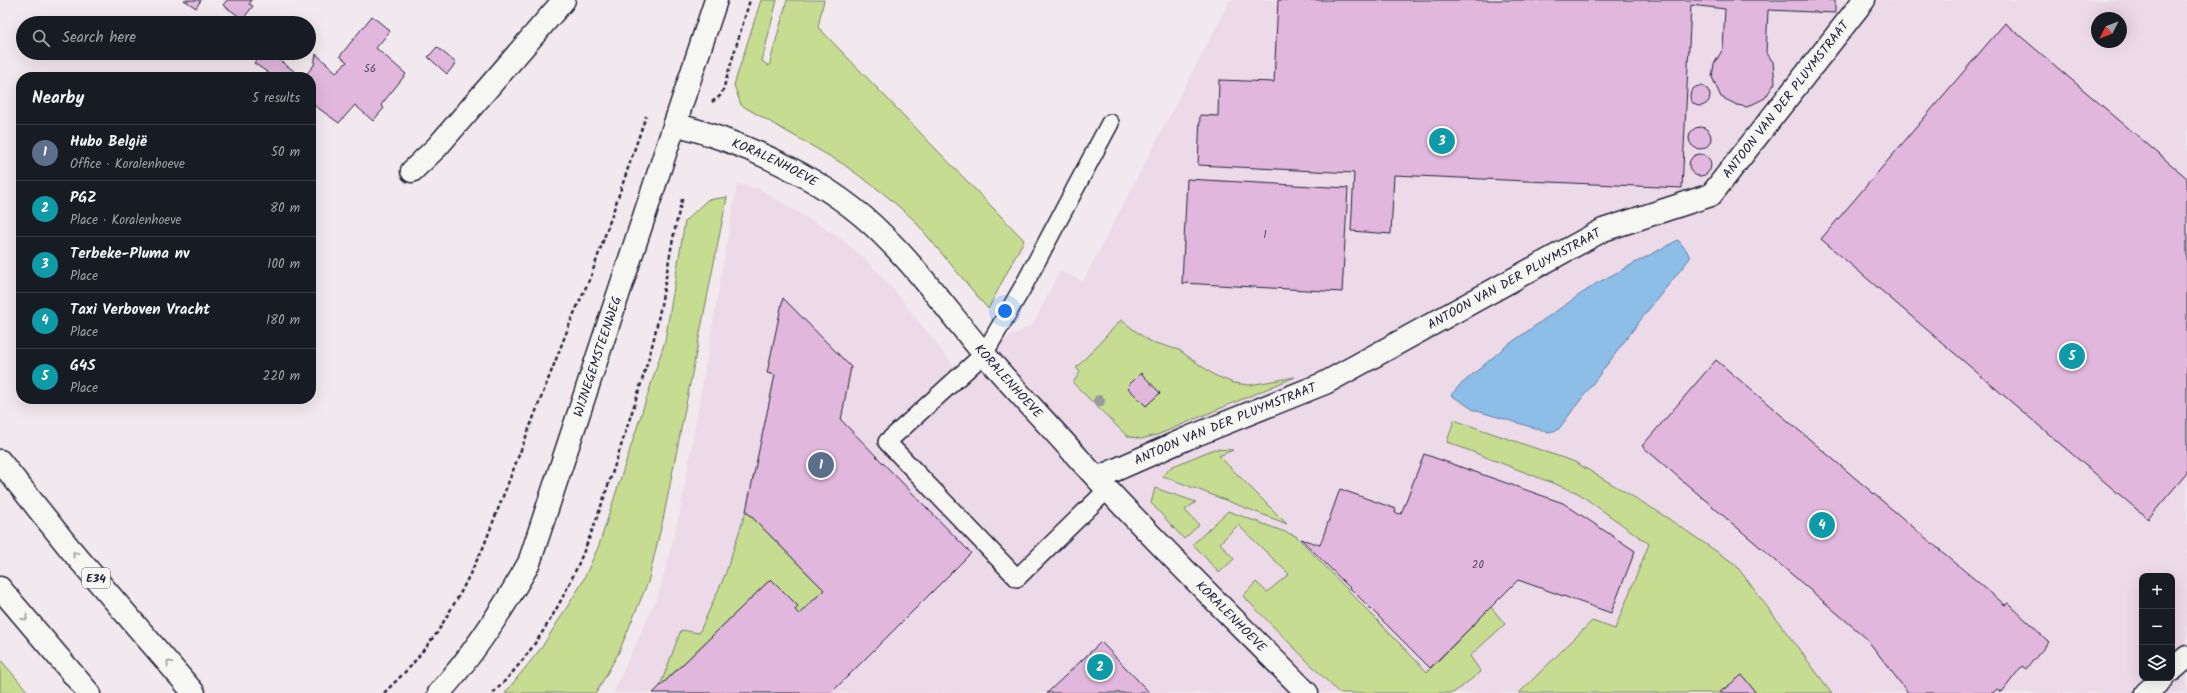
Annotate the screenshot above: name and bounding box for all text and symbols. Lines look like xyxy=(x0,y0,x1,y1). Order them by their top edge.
north arrow xyxy=(2091,12,2127,48)
search box xyxy=(16,16,316,60)
street label: ANTOON VAN DER PLUYMSTRAAT xyxy=(1717,16,1855,183)
text: Search here xyxy=(62,26,136,50)
icon: search xyxy=(30,27,52,49)
house number: 56 xyxy=(364,60,376,78)
text: Nearby xyxy=(32,85,84,112)
text: 5 results xyxy=(252,88,300,109)
pin: 3 xyxy=(1429,126,1455,156)
text: Hubo België xyxy=(70,130,147,154)
street label: KORALENHOEVE xyxy=(728,133,822,192)
text: 1 xyxy=(43,142,47,163)
text: 50 m xyxy=(271,142,300,163)
text: Office · Koralenhoeve xyxy=(70,154,185,175)
text: PGZ xyxy=(70,186,97,210)
text: 2 xyxy=(41,198,49,219)
text: 80 m xyxy=(270,198,300,219)
text: Place · Koralenhoeve xyxy=(70,210,181,231)
street label: ANTOON VAN DER PLUYMSTRAAT xyxy=(1424,222,1606,335)
house number: 1 xyxy=(1263,226,1267,244)
text: Terbeke-Pluma nv xyxy=(70,242,189,266)
text: 3 xyxy=(41,254,49,275)
text: 100 m xyxy=(267,254,300,275)
text: Place xyxy=(70,266,98,287)
street label: WIJNEGEMSTEENWEG xyxy=(568,293,627,420)
text: Taxi Verboven Vracht xyxy=(70,298,210,322)
your location xyxy=(995,301,1015,321)
text: 4 xyxy=(41,310,49,331)
text: 180 m xyxy=(266,310,300,331)
text: Place xyxy=(70,322,98,343)
street label: KORALENHOEVE xyxy=(969,339,1048,423)
pin: 5 xyxy=(2059,341,2085,371)
text: G4S xyxy=(70,354,95,378)
text: 5 xyxy=(42,366,48,387)
text: 220 m xyxy=(263,366,300,387)
street label: ANTOON VAN DER PLUYMSTRAAT xyxy=(1131,377,1320,471)
text: Place xyxy=(70,378,98,399)
pin: 1 xyxy=(808,450,834,480)
pin: 4 xyxy=(1809,510,1835,540)
one-way arrow xyxy=(73,552,80,559)
house number: 20 xyxy=(1472,556,1484,574)
road number: E34 xyxy=(82,568,110,588)
map controls xyxy=(2139,573,2175,681)
button: + xyxy=(2139,573,2175,609)
street label: KORALENHOEVE xyxy=(1191,576,1272,657)
button: − xyxy=(2139,609,2175,645)
one-way arrow xyxy=(20,614,27,621)
button: layers xyxy=(2139,645,2175,681)
pin: 2 xyxy=(1087,652,1113,682)
one-way arrow xyxy=(167,661,174,668)

